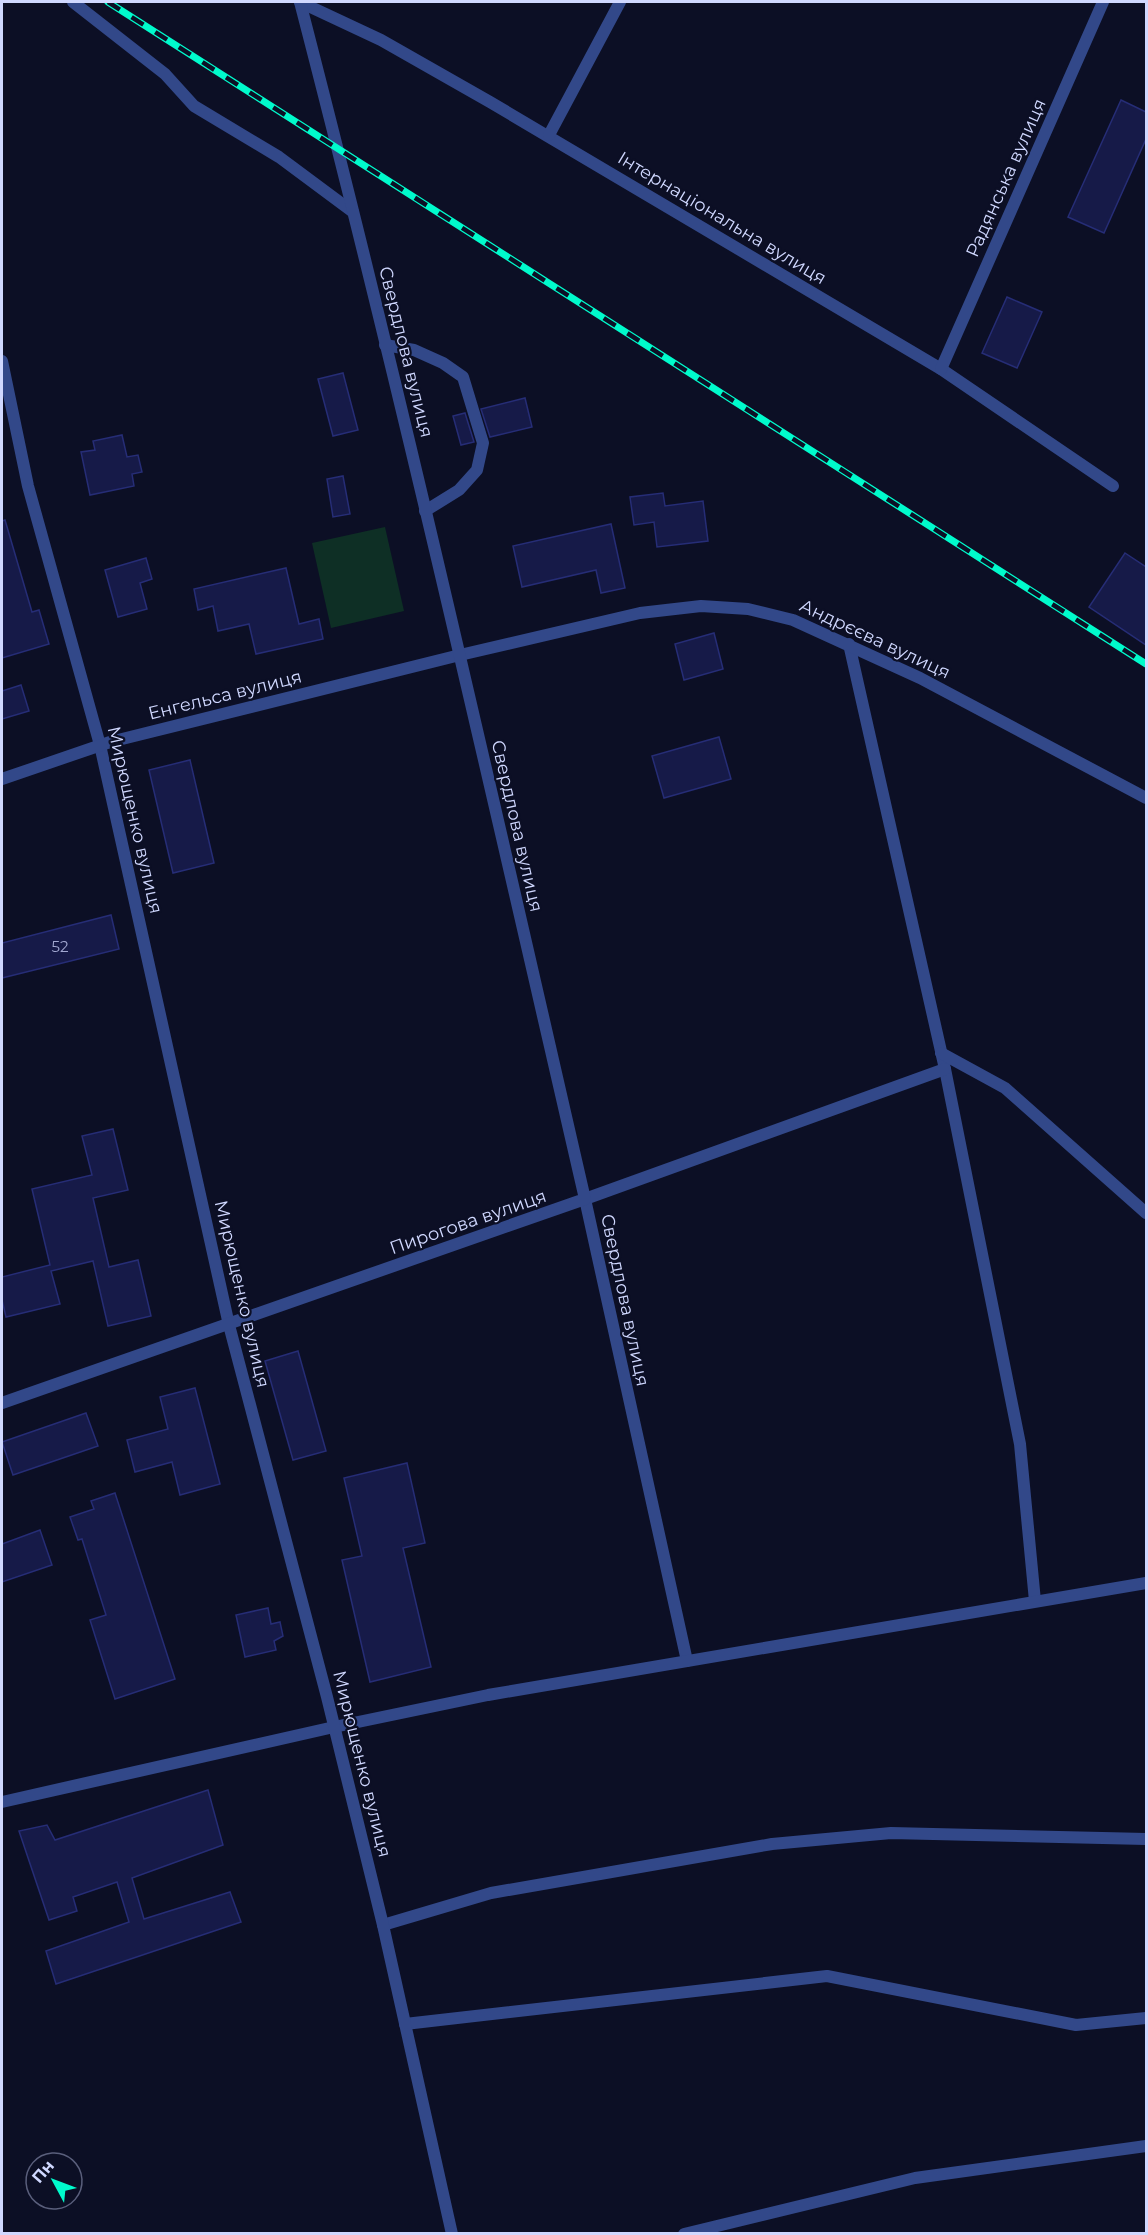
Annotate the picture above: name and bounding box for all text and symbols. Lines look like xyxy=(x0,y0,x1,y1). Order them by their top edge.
street label: Радянська вулиця xyxy=(961,95,1051,261)
street label: Інтернаціональна вулиця xyxy=(614,147,830,289)
street label: Свердлова вулиця xyxy=(374,264,438,440)
street label: Андрєєва вулиця xyxy=(796,594,954,684)
street label: Енгельса вулиця xyxy=(146,665,304,725)
street label: Мирющенко вулиця xyxy=(103,724,167,916)
street label: Свердлова вулиця xyxy=(487,738,547,914)
house number: 52 xyxy=(52,937,68,956)
street label: Пирогова вулиця xyxy=(387,1185,549,1259)
street label: Мирющенко вулиця xyxy=(210,1198,274,1390)
street label: Свердлова вулиця xyxy=(596,1212,654,1388)
street label: Мирющенко вулиця xyxy=(328,1668,396,1860)
north arrow xyxy=(24,2151,84,2211)
text: Пн xyxy=(28,2156,58,2187)

